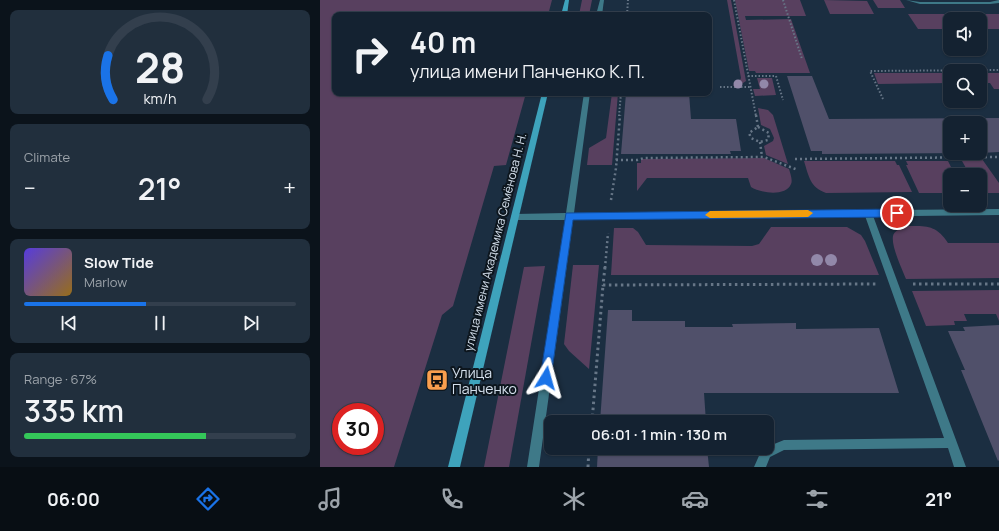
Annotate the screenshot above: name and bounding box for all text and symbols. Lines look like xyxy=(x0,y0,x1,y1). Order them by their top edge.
map controls xyxy=(943,12,987,212)
button: sound xyxy=(943,12,987,56)
text: 40 m xyxy=(410,23,476,61)
icon: right xyxy=(344,28,396,80)
text: 28 xyxy=(135,39,185,95)
text: улица имени Панченко К. П. xyxy=(410,59,645,83)
button: search xyxy=(943,64,987,108)
text: km/h xyxy=(143,89,177,108)
button: + xyxy=(943,116,987,160)
street label: улица имени Академика Семёнова Н. Н. xyxy=(460,131,530,353)
text: Climate xyxy=(24,148,70,166)
text: 21° xyxy=(138,168,181,209)
button: − xyxy=(943,168,987,212)
text: − xyxy=(24,173,36,203)
text: + xyxy=(283,173,296,203)
pin xyxy=(880,196,914,230)
icon: arrive xyxy=(886,202,908,224)
text: Slow Tide xyxy=(84,252,154,273)
text: Marlow xyxy=(84,273,127,291)
icon: previous xyxy=(58,312,80,334)
icon: pause xyxy=(149,312,171,334)
icon: next xyxy=(240,312,262,334)
position arrow xyxy=(525,357,567,399)
place label: Улица Панченко xyxy=(452,363,517,398)
bus stop icon: Улица Панченко xyxy=(424,367,450,393)
text: Range · 67% xyxy=(24,370,97,388)
text: 335 km xyxy=(24,390,124,431)
speed limit sign: 30 xyxy=(332,403,384,455)
text: 06:01 · 1 min · 130 m xyxy=(591,424,727,445)
icon: directions xyxy=(194,485,222,513)
icon: music xyxy=(316,485,344,513)
icon: phone xyxy=(438,485,466,513)
icon: climate xyxy=(560,485,588,513)
icon: car xyxy=(681,485,709,513)
icon: filters xyxy=(803,485,831,513)
text: 06:00 xyxy=(47,487,100,511)
text: 21° xyxy=(925,487,952,511)

